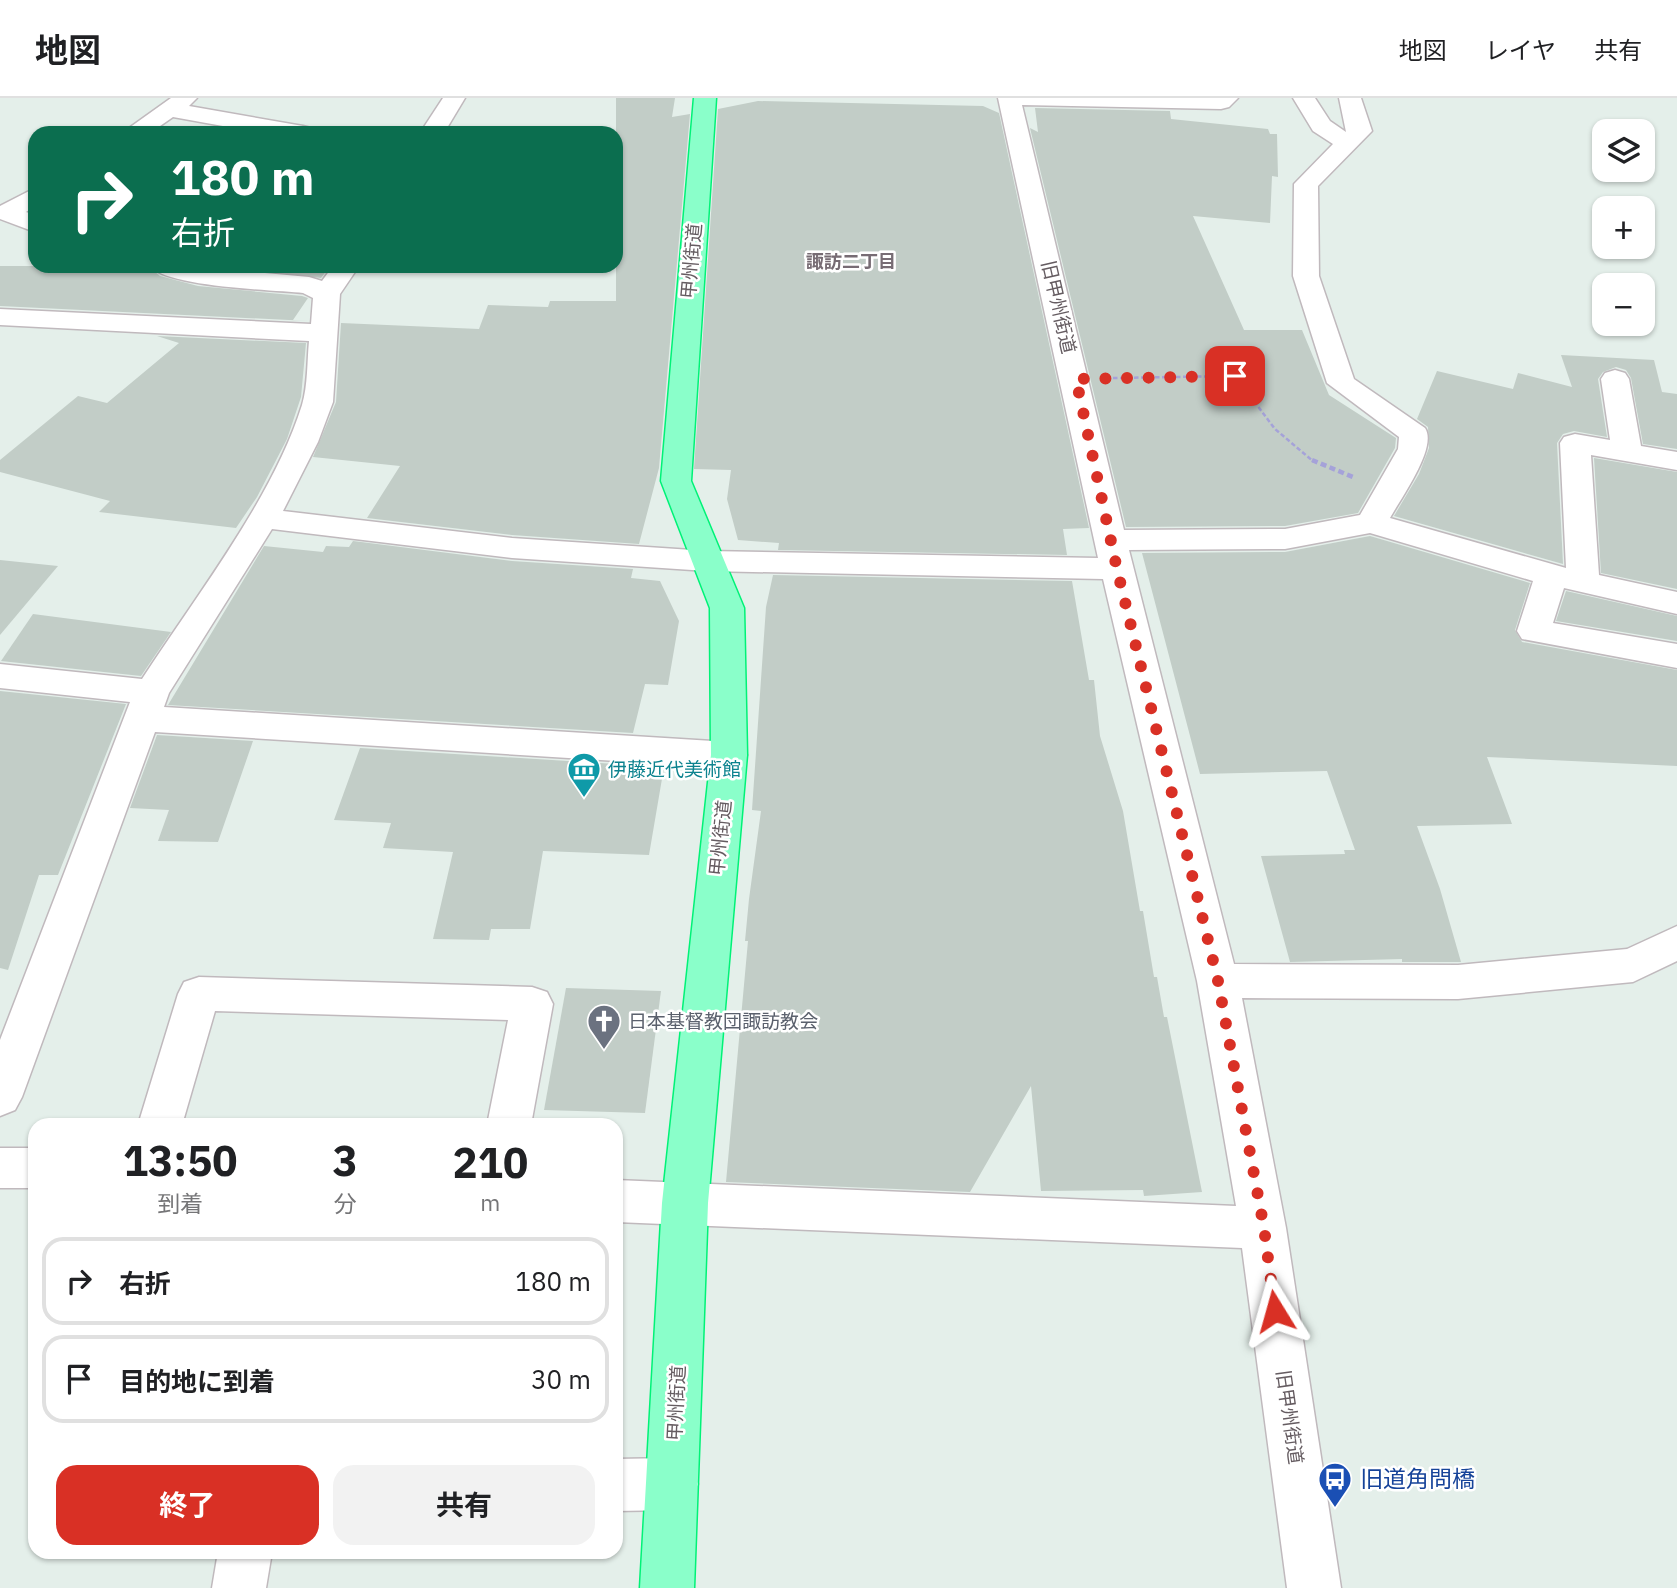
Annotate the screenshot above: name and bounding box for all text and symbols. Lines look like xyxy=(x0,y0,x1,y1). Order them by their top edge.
text: 地図 xyxy=(35,28,101,71)
text: 地図 xyxy=(1399,34,1447,66)
text: レイヤ xyxy=(1485,34,1556,66)
text: 共有 xyxy=(1594,34,1642,66)
map controls xyxy=(1592,119,1655,336)
button: layers xyxy=(1592,119,1655,182)
text: 180 m xyxy=(171,145,315,208)
icon: right xyxy=(56,154,147,245)
button: + xyxy=(1592,196,1655,259)
text: 右折 xyxy=(171,211,235,253)
street label: 甲州街道 xyxy=(676,222,706,300)
district label: 諏訪二丁目 xyxy=(806,250,896,273)
street label: 旧甲州街道 xyxy=(1037,258,1081,356)
button: − xyxy=(1592,273,1655,336)
pin xyxy=(1205,346,1265,406)
icon: arrive xyxy=(1216,357,1254,395)
museum icon: 伊藤近代美術館 xyxy=(565,750,603,799)
place label: 伊藤近代美術館 xyxy=(608,757,741,781)
street label: 甲州街道 xyxy=(704,799,736,877)
church icon: 日本基督教団諏訪教会 xyxy=(585,1002,623,1051)
place label: 日本基督教団諏訪教会 xyxy=(628,1009,818,1033)
text: 13:50 xyxy=(123,1133,238,1188)
text: 3 xyxy=(332,1133,358,1188)
text: 210 xyxy=(453,1135,528,1190)
text: m xyxy=(480,1187,500,1217)
text: 到着 xyxy=(157,1188,203,1218)
text: 分 xyxy=(334,1188,357,1218)
icon: right xyxy=(60,1262,98,1300)
text: 180 m xyxy=(515,1264,591,1298)
text: 右折 xyxy=(119,1266,171,1300)
position arrow xyxy=(1238,1274,1312,1348)
icon: arrive xyxy=(60,1360,98,1398)
text: 30 m xyxy=(531,1362,591,1396)
text: 目的地に到着 xyxy=(119,1364,275,1398)
street label: 甲州街道 xyxy=(662,1364,690,1442)
street label: 旧甲州街道 xyxy=(1272,1368,1308,1466)
bus stop icon: 旧道角問橋 xyxy=(1316,1460,1354,1509)
place label: 旧道角問橋 xyxy=(1360,1463,1475,1493)
button: 終了 xyxy=(56,1465,319,1545)
button: 共有 xyxy=(333,1465,595,1545)

